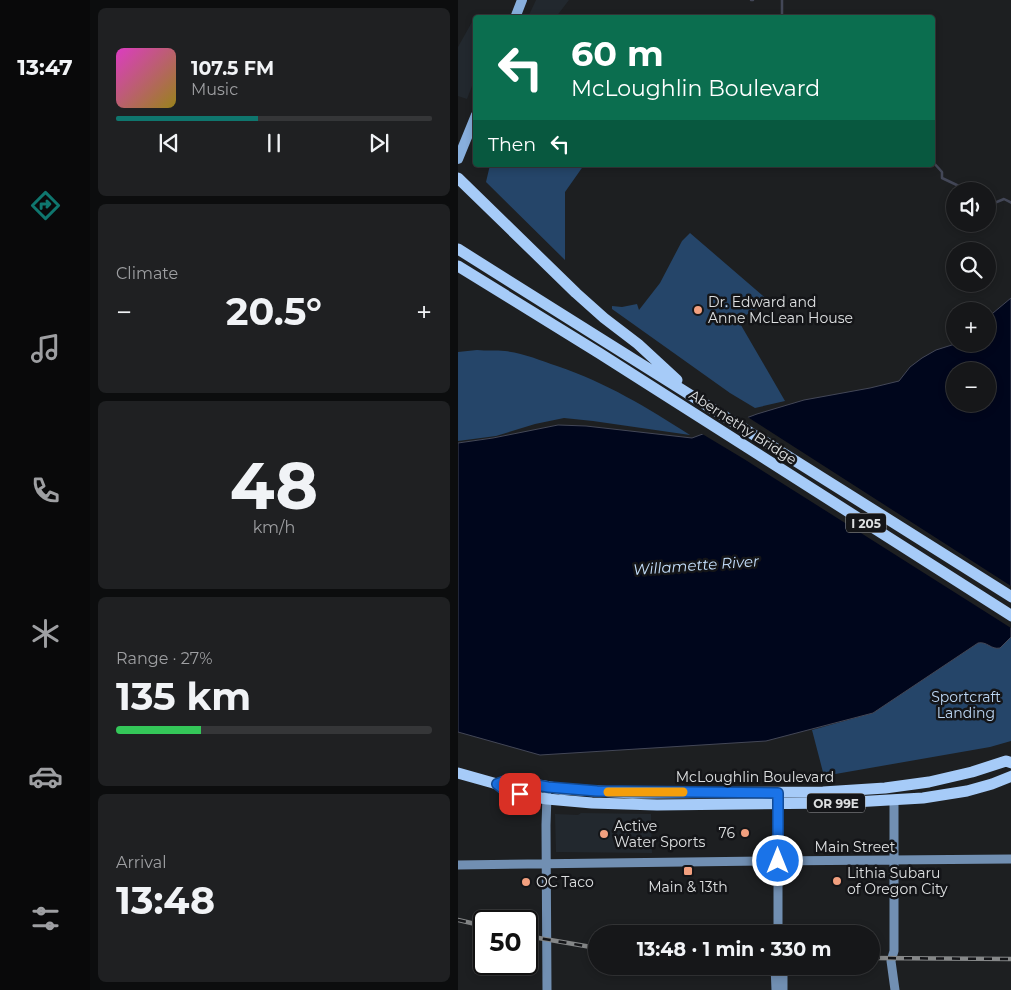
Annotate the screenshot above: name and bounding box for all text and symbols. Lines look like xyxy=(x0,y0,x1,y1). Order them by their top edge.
text: 60 m xyxy=(571,32,664,75)
icon: left xyxy=(488,35,553,100)
text: 13:47 xyxy=(17,54,73,81)
text: 107.5 FM xyxy=(191,57,274,80)
text: McLoughlin Boulevard xyxy=(571,75,820,102)
text: Music xyxy=(191,80,238,99)
icon: previous xyxy=(155,129,183,157)
icon: pause xyxy=(260,129,288,157)
icon: next xyxy=(365,129,393,157)
icon: left xyxy=(546,130,574,158)
text: Then xyxy=(488,133,536,156)
map controls xyxy=(946,182,996,412)
button: sound xyxy=(946,182,996,232)
icon: directions xyxy=(28,188,63,223)
button: search xyxy=(946,242,996,292)
text: Climate xyxy=(116,264,178,283)
text: 20.5° xyxy=(226,288,322,335)
place label: Dr. Edward and Anne McLean House xyxy=(708,293,853,327)
text: − xyxy=(116,295,132,329)
text: + xyxy=(416,295,432,329)
button: + xyxy=(946,302,996,352)
marker: Dr. Edward and Anne McLean House xyxy=(692,304,704,316)
icon: music xyxy=(28,331,63,366)
button: − xyxy=(946,362,996,412)
street label: Abernethy Bridge xyxy=(686,385,800,469)
text: 48 xyxy=(230,446,318,525)
icon: phone xyxy=(28,473,63,508)
road number: I 205 xyxy=(846,514,886,532)
text: km/h xyxy=(253,518,295,537)
water label: Willamette River xyxy=(633,551,760,579)
icon: climate xyxy=(28,616,63,651)
text: Range · 27% xyxy=(116,649,213,668)
text: 135 km xyxy=(116,673,251,720)
park label: Sportcraft Landing xyxy=(931,688,1001,722)
icon: car xyxy=(28,759,63,794)
street label: McLoughlin Boulevard xyxy=(676,768,834,786)
pin xyxy=(499,773,541,815)
icon: arrive xyxy=(506,780,534,808)
road number: OR 99E xyxy=(807,794,865,812)
place label: Active Water Sports xyxy=(614,817,706,851)
place label: 76 xyxy=(719,824,735,842)
marker: 76 xyxy=(739,827,751,839)
marker: Active Water Sports xyxy=(598,828,610,840)
position arrow xyxy=(751,834,803,886)
street label: Main Street xyxy=(815,838,896,856)
text: Arrival xyxy=(116,853,166,872)
place label: Lithia Subaru of Oregon City xyxy=(847,864,948,898)
marker: Main & 13th xyxy=(682,865,694,877)
place label: OC Taco xyxy=(536,873,594,891)
marker: Lithia Subaru of Oregon City xyxy=(831,875,843,887)
marker: OC Taco xyxy=(520,876,532,888)
text: 13:48 xyxy=(116,877,215,924)
place label: Main & 13th xyxy=(648,878,728,896)
icon: filters xyxy=(28,901,63,936)
speed limit sign: 50 xyxy=(473,910,538,975)
text: 13:48 · 1 min · 330 m xyxy=(637,938,831,961)

